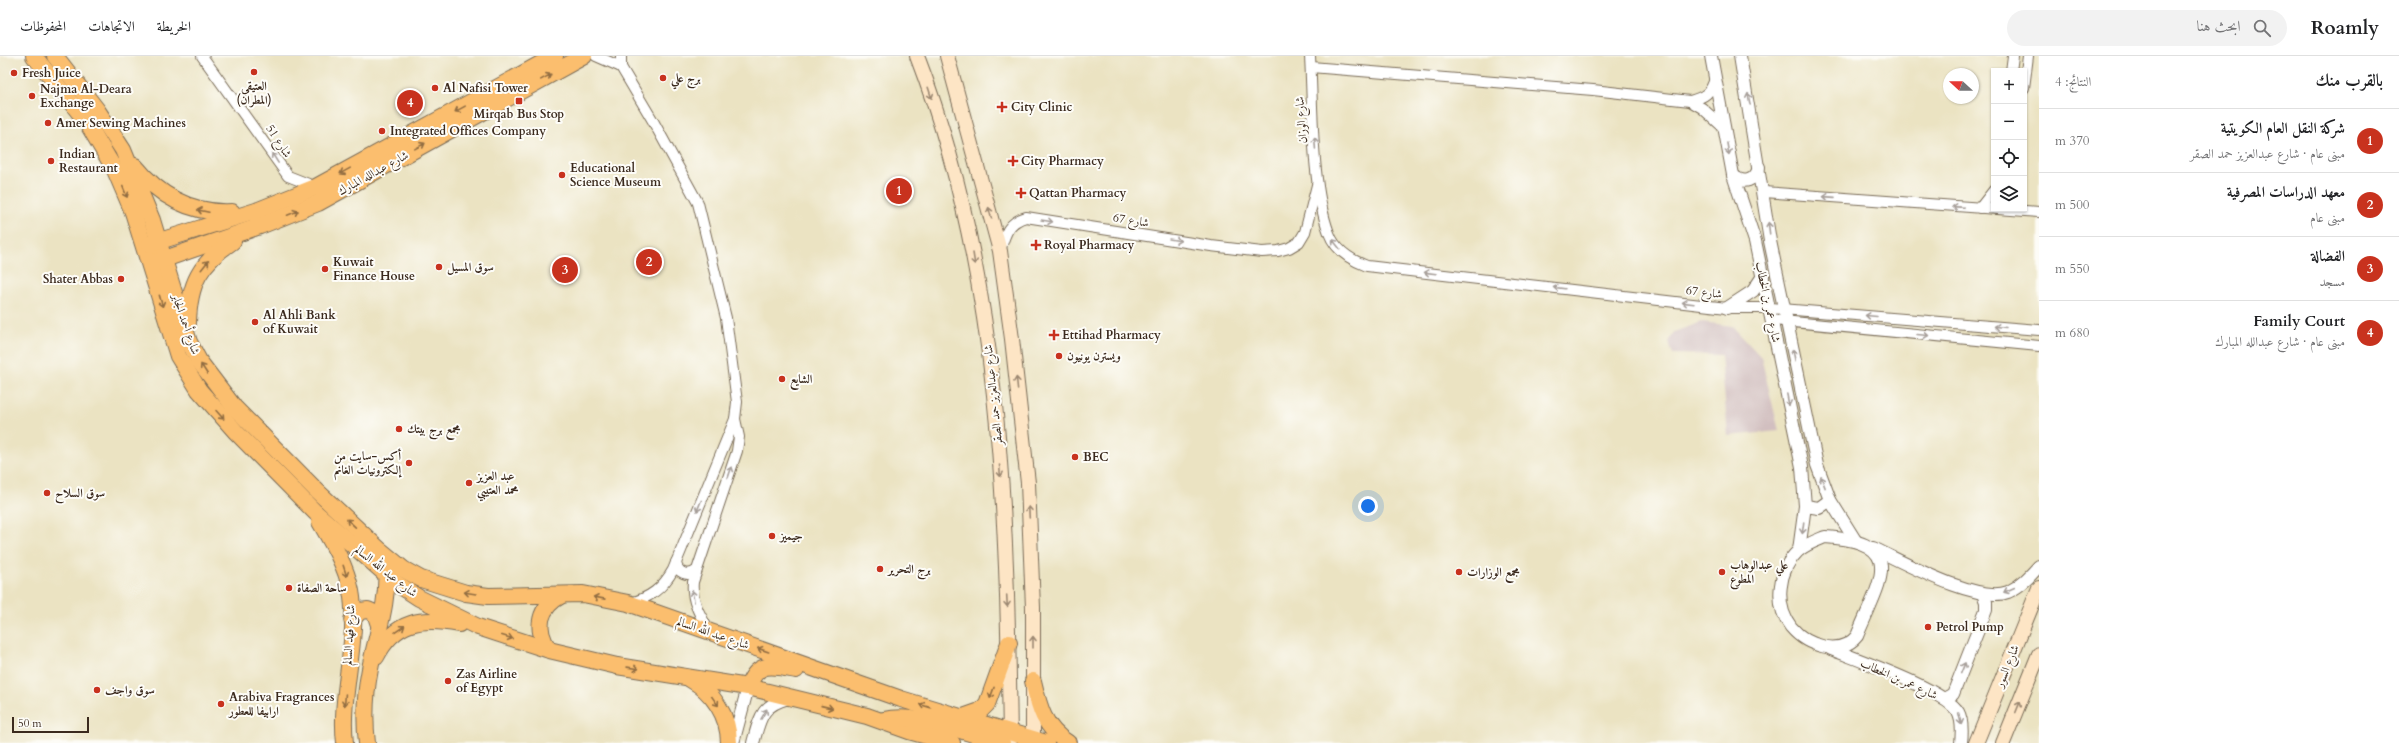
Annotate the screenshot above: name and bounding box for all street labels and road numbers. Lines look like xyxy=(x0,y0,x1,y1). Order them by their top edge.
street label: شارع الوزان xyxy=(1291,96,1314,144)
street label: شارع 51 xyxy=(260,121,296,162)
street label: شارع عبدالله المبارك xyxy=(335,147,413,202)
street label: شارع 67 xyxy=(1111,209,1150,234)
street label: شارع عمر بن الخطاب xyxy=(1749,260,1784,345)
street label: شارع 67 xyxy=(1685,282,1723,305)
street label: شارع أحمد الجابر xyxy=(165,290,204,358)
street label: شارع عبدالعزيز حمد الصقر xyxy=(980,343,1009,448)
street label: شارع عبد الله السالم xyxy=(349,540,422,603)
street label: شارع فهد السالم xyxy=(339,604,362,666)
street label: شارع عبد الله السالم xyxy=(674,611,752,656)
street label: شارع السور xyxy=(1991,642,2026,692)
street label: شارع عمر بن الخطاب xyxy=(1857,655,1940,706)

